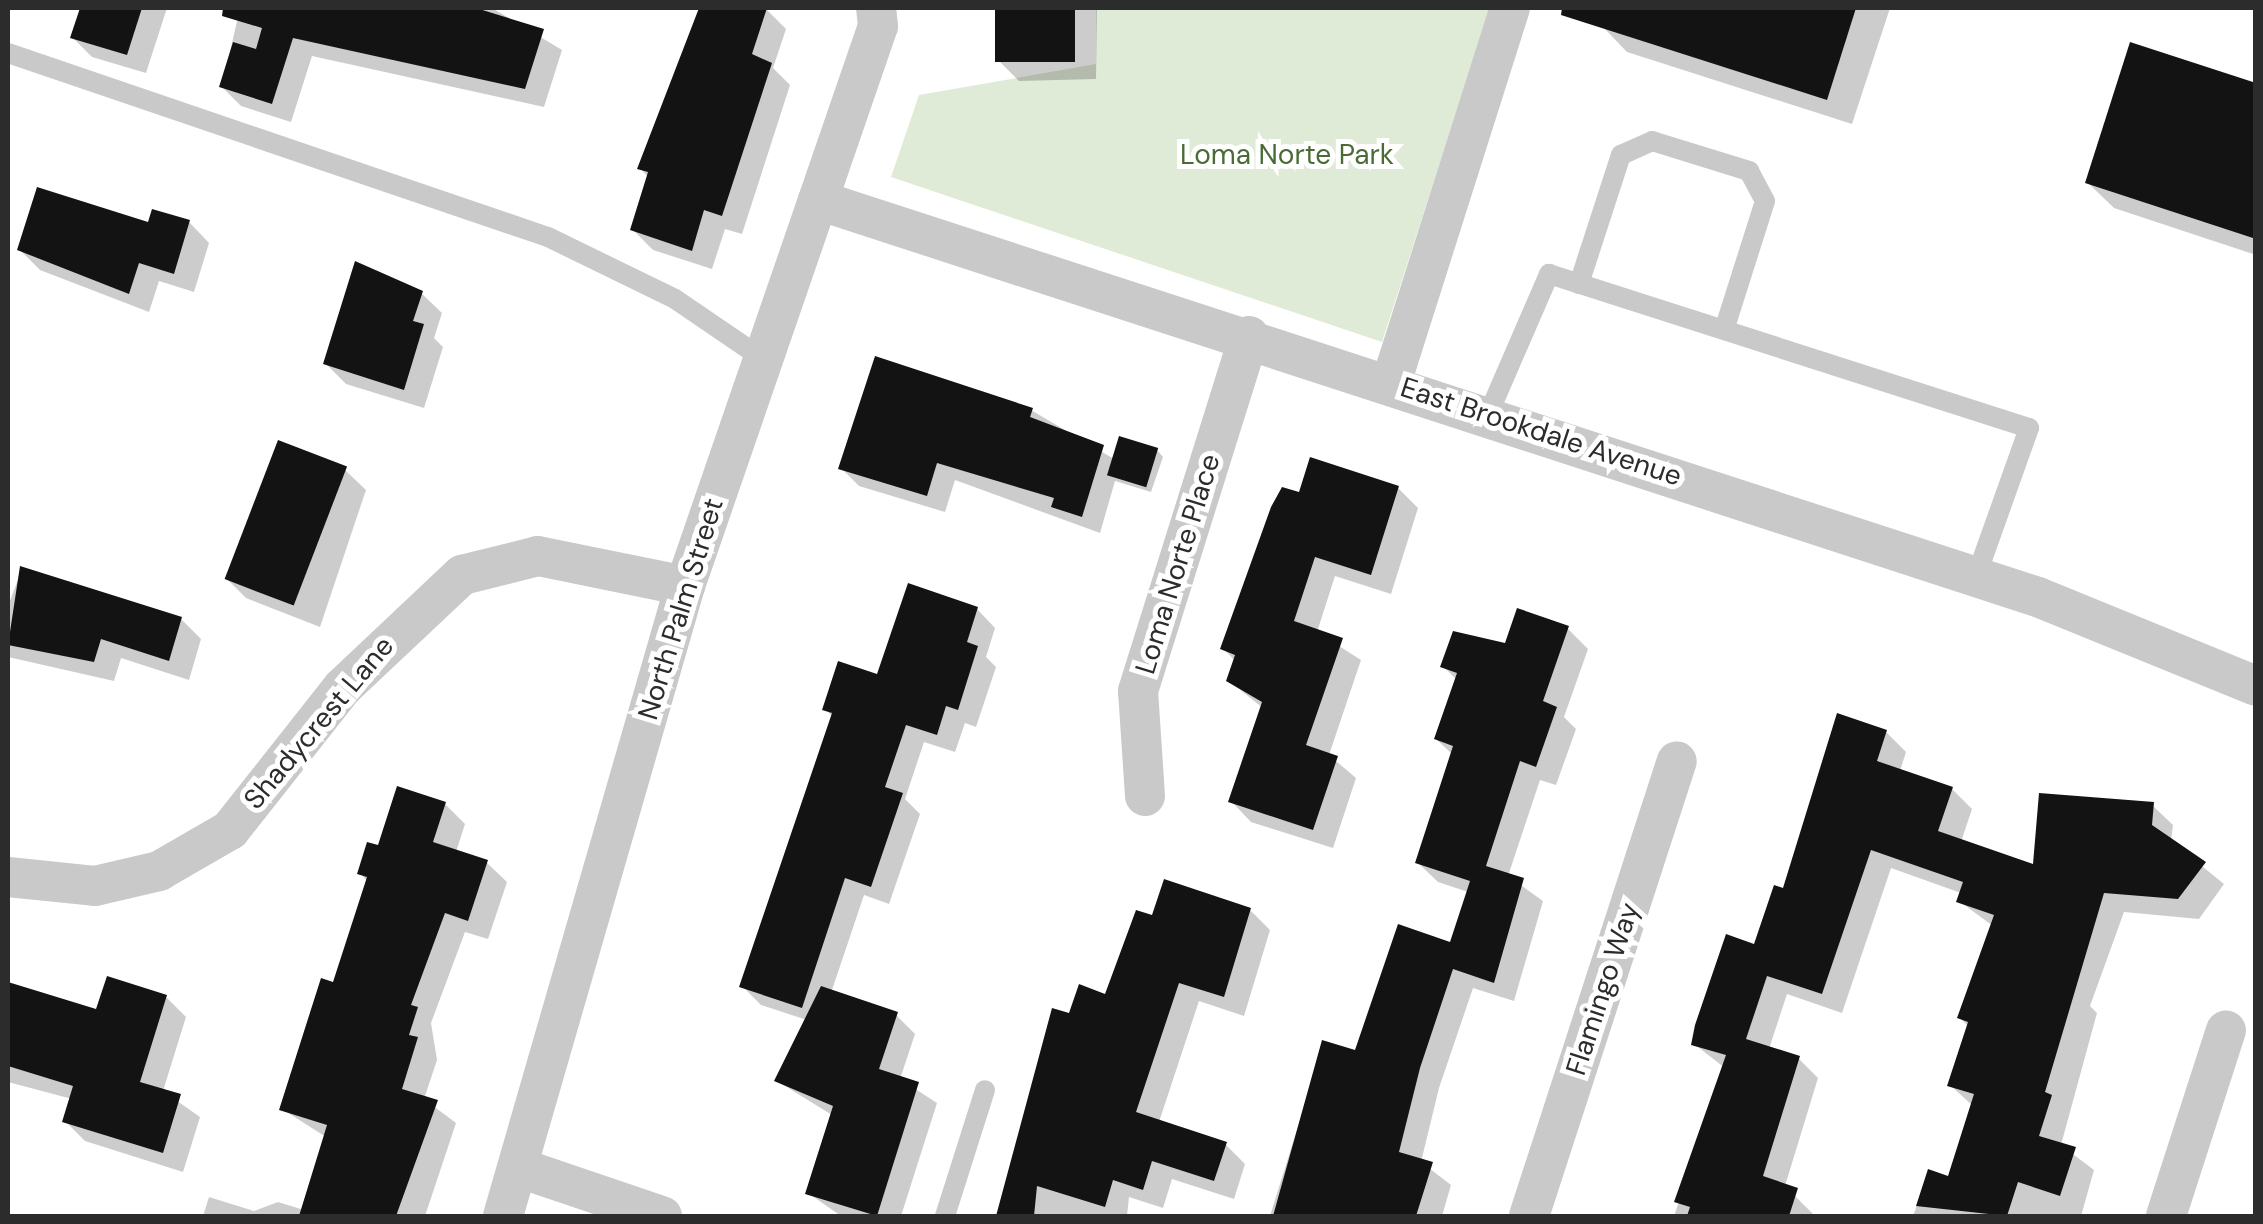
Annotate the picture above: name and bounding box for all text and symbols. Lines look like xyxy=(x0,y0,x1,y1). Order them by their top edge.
park label: Loma Norte Park xyxy=(1180,138,1394,172)
street label: East Brookdale Avenue xyxy=(1396,371,1686,493)
street label: Loma Norte Place xyxy=(1129,450,1227,678)
street label: North Palm Street xyxy=(631,494,731,724)
street label: Shadycrest Lane xyxy=(237,630,401,816)
street label: Flamingo Way xyxy=(1559,898,1647,1080)

